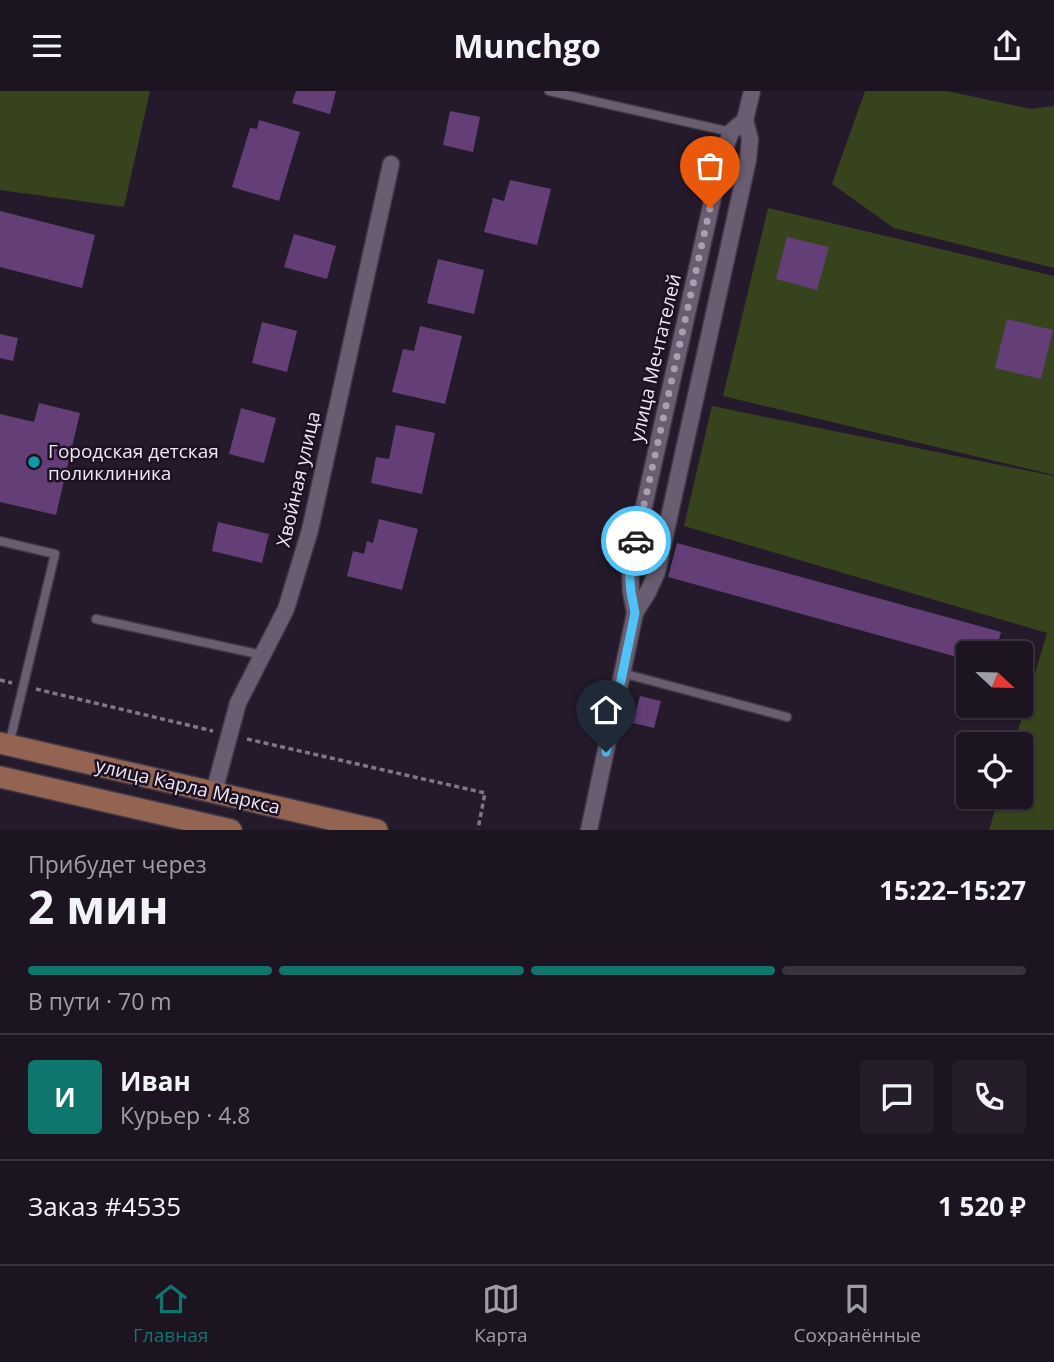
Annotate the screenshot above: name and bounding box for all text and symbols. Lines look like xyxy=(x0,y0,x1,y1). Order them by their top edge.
text: Munchgo xyxy=(453,24,601,67)
icon: menu xyxy=(28,27,66,65)
icon: share xyxy=(988,27,1026,65)
pin xyxy=(680,136,740,208)
icon: bag xyxy=(691,147,729,185)
street label: улица Мечтателей xyxy=(623,271,687,445)
street label: Хвойная улица xyxy=(270,409,326,549)
place label: Городская детская поликлиника xyxy=(48,438,219,486)
marker: Городская детская поликлиника xyxy=(26,454,42,470)
courier xyxy=(601,506,671,576)
icon: car xyxy=(617,522,655,560)
north arrow xyxy=(956,641,1032,717)
map controls xyxy=(956,641,1033,809)
pin xyxy=(576,680,636,752)
icon: home xyxy=(587,691,625,729)
button: locate xyxy=(956,732,1033,809)
street label: улица Карла Маркса xyxy=(93,752,283,820)
text: Прибудет через xyxy=(28,848,207,880)
text: 15:22–15:27 xyxy=(879,872,1026,908)
text: 2 мин xyxy=(28,875,169,937)
text: В пути · 70 m xyxy=(28,985,172,1017)
button: chat xyxy=(860,1060,934,1134)
button: phone xyxy=(952,1060,1026,1134)
text: Иван xyxy=(120,1063,191,1099)
text: И xyxy=(54,1079,76,1115)
text: Курьер · 4.8 xyxy=(120,1099,251,1131)
text: Заказ #4535 xyxy=(28,1188,181,1224)
text: 1 520 ₽ xyxy=(938,1188,1026,1224)
tab: Главная xyxy=(133,1280,208,1348)
tab: Карта xyxy=(474,1280,528,1348)
tab: Сохранённые xyxy=(793,1280,921,1348)

